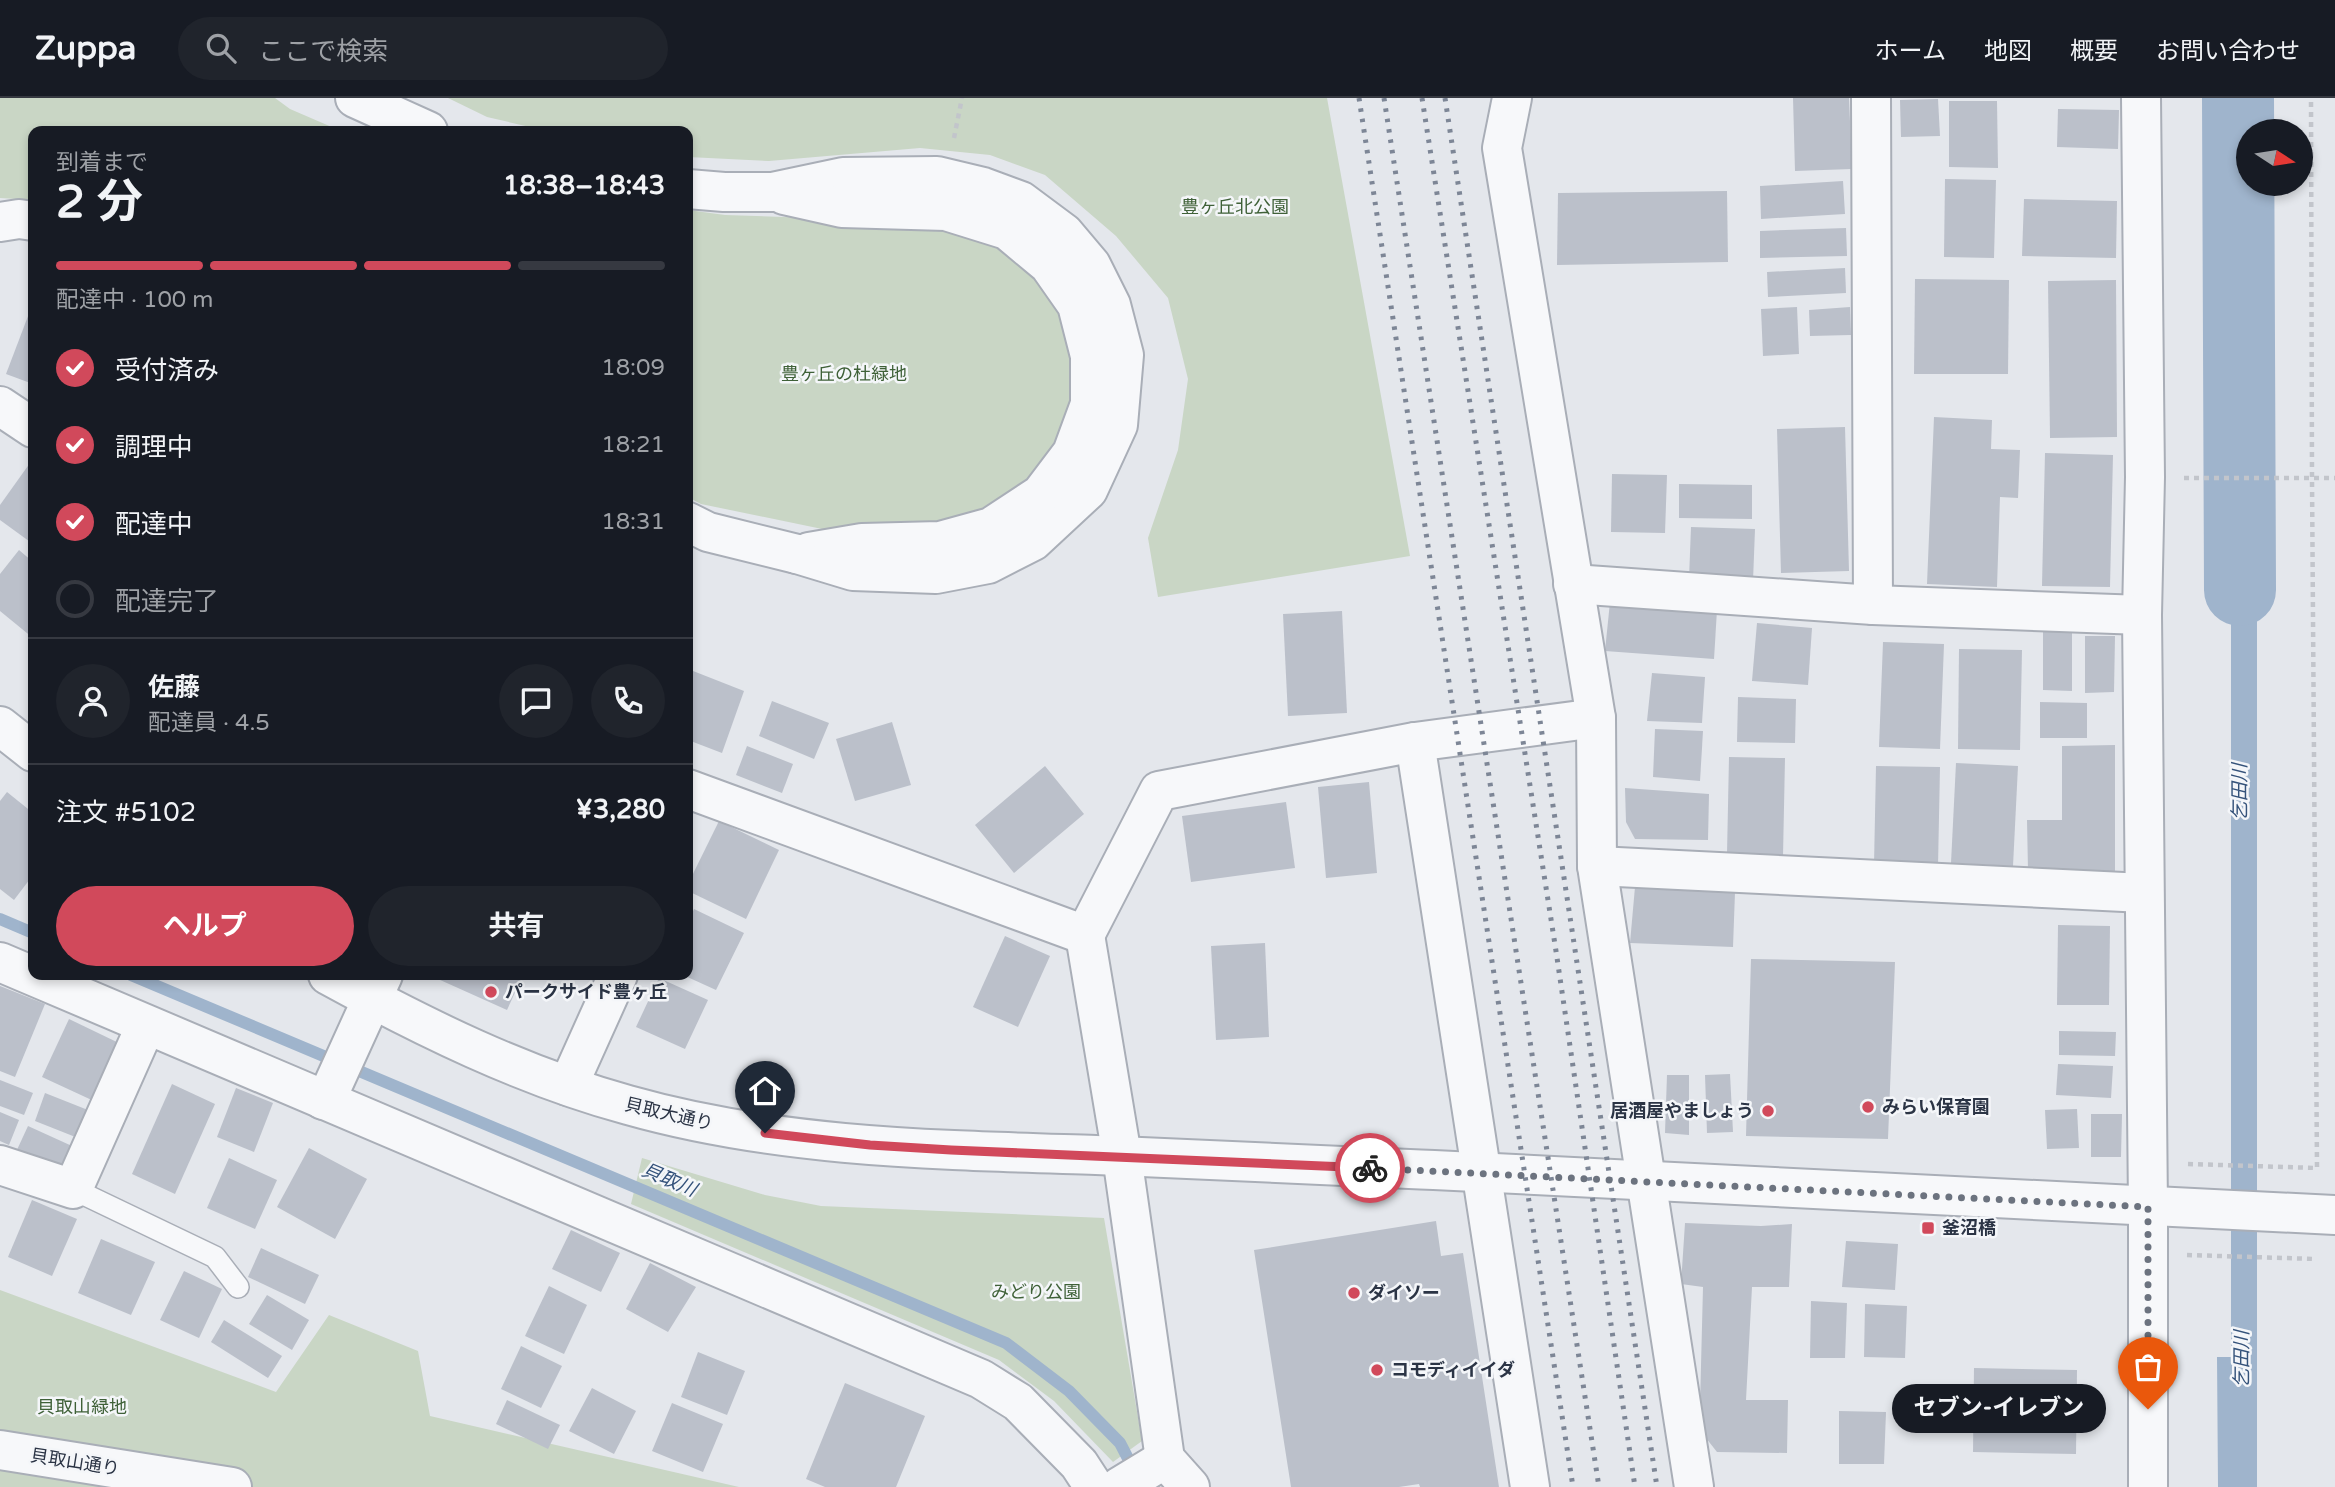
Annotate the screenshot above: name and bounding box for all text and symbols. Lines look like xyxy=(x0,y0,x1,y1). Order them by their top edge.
search box xyxy=(178,17,668,80)
text: Zuppa xyxy=(35,29,136,68)
icon: search xyxy=(202,29,240,67)
text: ここで検索 xyxy=(258,36,388,67)
text: ホーム xyxy=(1875,37,1946,66)
text: 地図 xyxy=(1984,37,2032,66)
text: 概要 xyxy=(2070,37,2118,66)
text: お問い合わせ xyxy=(2156,37,2300,66)
north arrow xyxy=(2236,119,2314,196)
map controls xyxy=(2236,119,2313,196)
text: 到着まで xyxy=(56,149,148,177)
text: 18:38–18:43 xyxy=(503,170,665,201)
text: 2 分 xyxy=(56,175,143,230)
park label: 豊ヶ丘北公園 xyxy=(1181,196,1289,218)
text: 配達中 · 100 m xyxy=(56,286,213,314)
icon: check xyxy=(56,349,94,387)
text: 18:09 xyxy=(601,354,665,382)
text: 受付済み xyxy=(115,355,219,386)
park label: 豊ヶ丘の杜緑地 xyxy=(781,363,907,385)
icon: check xyxy=(56,426,94,464)
text: 18:21 xyxy=(601,431,665,459)
text: 調理中 xyxy=(115,432,193,463)
icon: check xyxy=(56,503,94,541)
text: 18:31 xyxy=(601,508,665,536)
text: 配達中 xyxy=(115,509,193,540)
text: 配達完了 xyxy=(115,586,219,617)
button: person xyxy=(56,664,130,738)
button: chat xyxy=(499,664,573,738)
button: phone xyxy=(591,664,665,738)
text: 佐藤 xyxy=(148,672,200,703)
text: 配達員 · 4.5 xyxy=(148,709,270,737)
water label: 乞田川 xyxy=(2229,762,2251,821)
text: ¥3,280 xyxy=(576,794,665,825)
text: 注文 #5102 xyxy=(56,797,196,828)
button: ヘルプ xyxy=(56,886,354,966)
button: 共有 xyxy=(368,886,665,966)
place label: パークサイド豊ヶ丘 xyxy=(505,981,667,1003)
marker: パークサイド豊ヶ丘 xyxy=(483,984,499,1000)
pin xyxy=(735,1061,795,1133)
icon: home xyxy=(746,1072,784,1110)
street label: 貝取大通り xyxy=(623,1093,715,1135)
place label: みらい保育園 xyxy=(1882,1096,1990,1118)
marker: みらい保育園 xyxy=(1860,1099,1876,1115)
place label: 居酒屋やましょう xyxy=(1610,1100,1754,1122)
marker: 居酒屋やましょう xyxy=(1760,1103,1776,1119)
courier xyxy=(1335,1133,1405,1203)
icon: bike xyxy=(1351,1149,1389,1187)
water label: 貝取川 xyxy=(638,1159,701,1202)
place label: 釜沼橋 xyxy=(1942,1217,1996,1239)
marker: 釜沼橋 xyxy=(1920,1220,1936,1236)
park label: みどり公園 xyxy=(991,1281,1081,1303)
place label: ダイソー xyxy=(1368,1282,1440,1304)
marker: ダイソー xyxy=(1346,1285,1362,1301)
water label: 乞田川 xyxy=(2231,1329,2253,1388)
pin xyxy=(2118,1337,2178,1409)
icon: bag xyxy=(2129,1348,2167,1386)
place label: コモディイイダ xyxy=(1391,1359,1515,1381)
marker: コモディイイダ xyxy=(1369,1362,1385,1378)
callout: セブン-イレブン xyxy=(1892,1384,2106,1434)
text: セブン-イレブン xyxy=(1914,1394,2084,1422)
park label: 貝取山緑地 xyxy=(37,1396,127,1418)
street label: 貝取山通り xyxy=(29,1444,121,1480)

